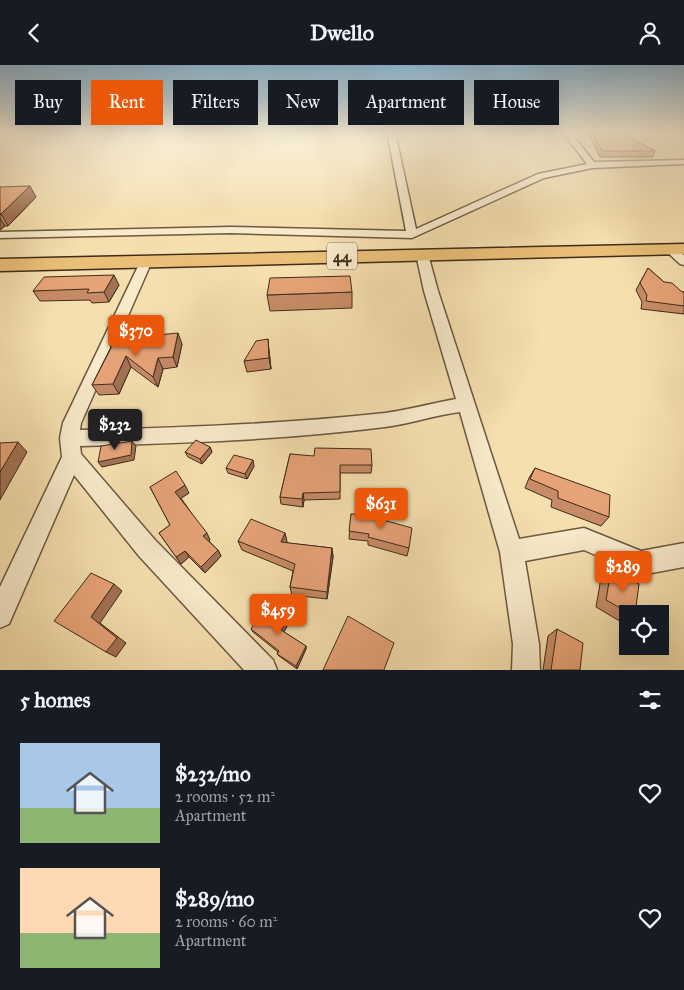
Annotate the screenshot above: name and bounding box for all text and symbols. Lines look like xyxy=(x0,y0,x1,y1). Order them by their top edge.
icon: back xyxy=(20,19,48,47)
text: Dwello xyxy=(310,19,374,46)
icon: person xyxy=(636,19,664,47)
chip: Buy xyxy=(15,80,81,125)
chip: Rent xyxy=(91,80,163,125)
chip: Filters xyxy=(173,80,258,125)
chip: New xyxy=(268,80,338,125)
chip: Apartment xyxy=(348,80,464,125)
chip: House xyxy=(474,80,559,125)
road number: 44 xyxy=(327,243,357,270)
pin: $370 xyxy=(106,315,166,357)
text: $370 xyxy=(119,321,153,340)
pin: $232 xyxy=(85,409,145,451)
text: $232 xyxy=(99,415,131,434)
pin: $631 xyxy=(351,487,411,530)
text: $631 xyxy=(366,494,396,513)
pin: $289 xyxy=(593,551,653,593)
text: $289 xyxy=(606,557,640,576)
pin: $459 xyxy=(248,593,308,636)
text: $459 xyxy=(261,600,295,619)
map controls xyxy=(619,605,669,655)
button: locate xyxy=(619,605,669,655)
icon: filters xyxy=(636,686,664,714)
text: 5 homes xyxy=(20,687,91,713)
text: $232/mo xyxy=(175,761,251,787)
icon: home xyxy=(60,763,120,823)
icon: heart xyxy=(636,779,664,807)
text: 2 rooms · 52 m² xyxy=(175,787,275,806)
text: Apartment xyxy=(175,806,247,825)
text: $289/mo xyxy=(175,886,254,912)
icon: home xyxy=(60,888,120,948)
icon: heart xyxy=(636,904,664,932)
text: 2 rooms · 60 m² xyxy=(175,912,277,931)
text: Apartment xyxy=(175,931,247,950)

